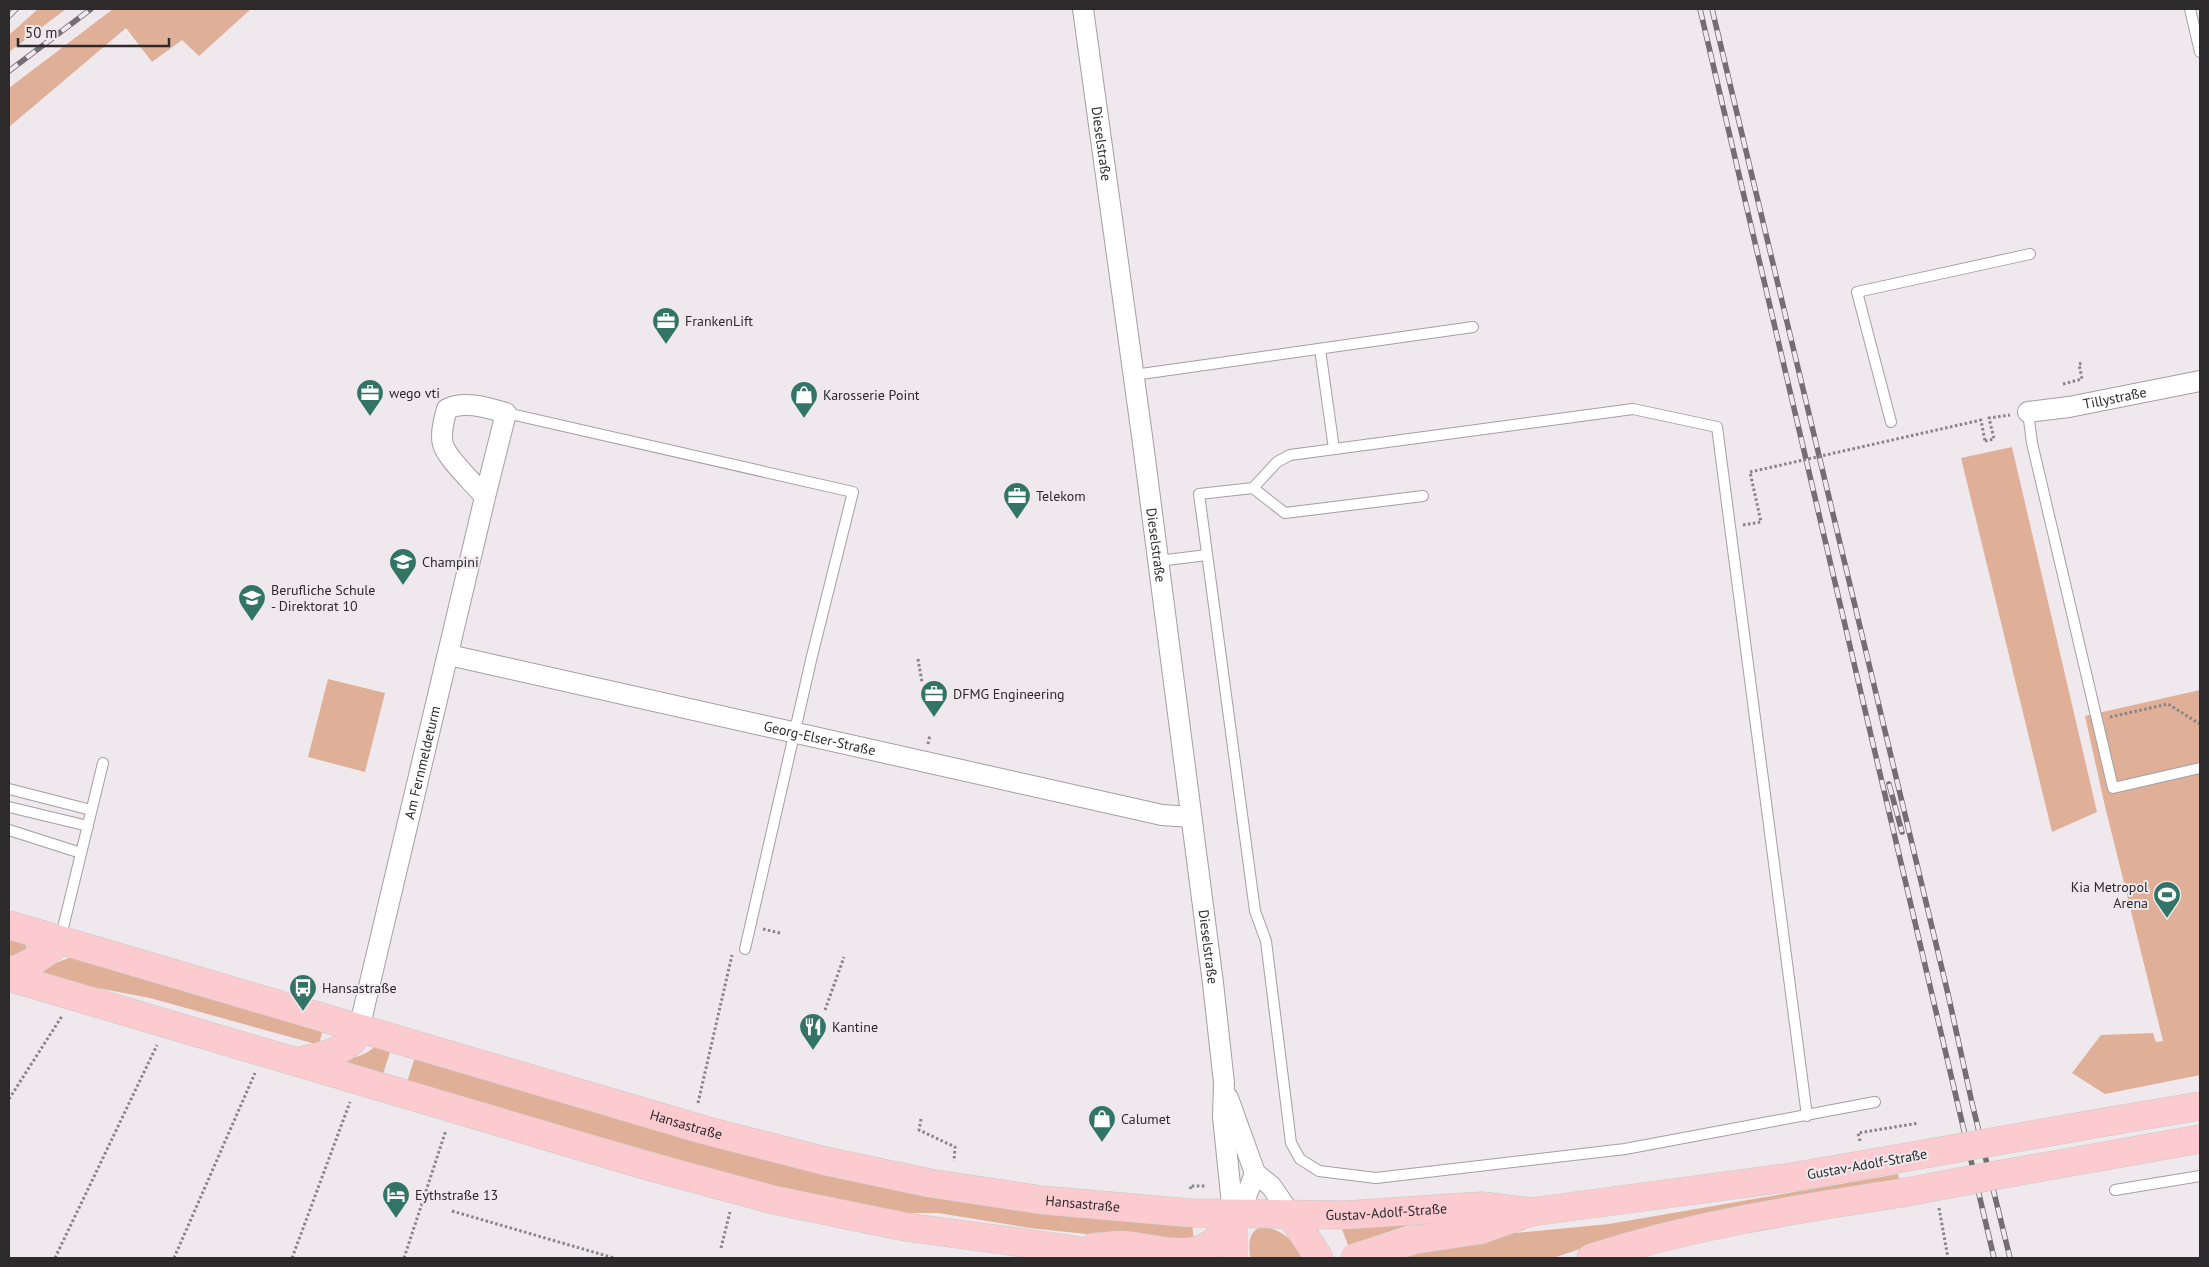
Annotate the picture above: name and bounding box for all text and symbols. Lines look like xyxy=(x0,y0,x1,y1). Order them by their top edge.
scale bar xyxy=(18,15,169,47)
text: 50 m xyxy=(25,23,58,42)
street label: Dieselstraße xyxy=(1088,105,1116,182)
office icon: FrankenLift xyxy=(651,306,681,345)
place label: FrankenLift xyxy=(685,312,753,330)
office icon: wego vti xyxy=(355,378,385,417)
shop icon: Karosserie Point xyxy=(789,380,819,419)
street label: Tillystraße xyxy=(2082,383,2148,413)
place label: wego vti xyxy=(389,384,440,402)
place label: Karosserie Point xyxy=(823,386,920,404)
office icon: Telekom xyxy=(1002,481,1032,520)
place label: Telekom xyxy=(1036,487,1086,505)
street label: Dieselstraße xyxy=(1142,507,1170,583)
school or university icon: Champini xyxy=(388,547,418,586)
place label: Champini xyxy=(422,553,479,571)
place label: Berufliche Schule - Direktorat 10 xyxy=(271,581,375,615)
school or university icon: Berufliche Schule - Direktorat 10 xyxy=(237,583,267,622)
office icon: DFMG Engineering xyxy=(919,679,949,718)
place label: DFMG Engineering xyxy=(953,685,1065,703)
street label: Am Fernmeldeturm xyxy=(400,704,444,821)
street label: Georg-Elser-Straße xyxy=(762,717,877,759)
place label: Kia Metropol Arena xyxy=(2071,878,2148,912)
sports icon: Kia Metropol Arena xyxy=(2152,880,2182,919)
street label: Dieselstraße xyxy=(1195,908,1222,985)
bus stop icon: Hansastraße xyxy=(288,973,318,1012)
place label: Hansastraße xyxy=(322,979,397,997)
restaurant icon: Kantine xyxy=(798,1012,828,1051)
place label: Kantine xyxy=(832,1018,878,1036)
shop icon: Calumet xyxy=(1087,1104,1117,1143)
street label: Hansastraße xyxy=(648,1106,724,1143)
place label: Calumet xyxy=(1121,1110,1171,1128)
street label: Gustav-Adolf-Straße xyxy=(1806,1145,1928,1183)
hotel icon: Eythstraße 13 xyxy=(381,1180,411,1219)
place label: Eythstraße 13 xyxy=(415,1186,498,1204)
street label: Hansastraße xyxy=(1045,1191,1121,1216)
street label: Gustav-Adolf-Straße xyxy=(1325,1199,1448,1224)

